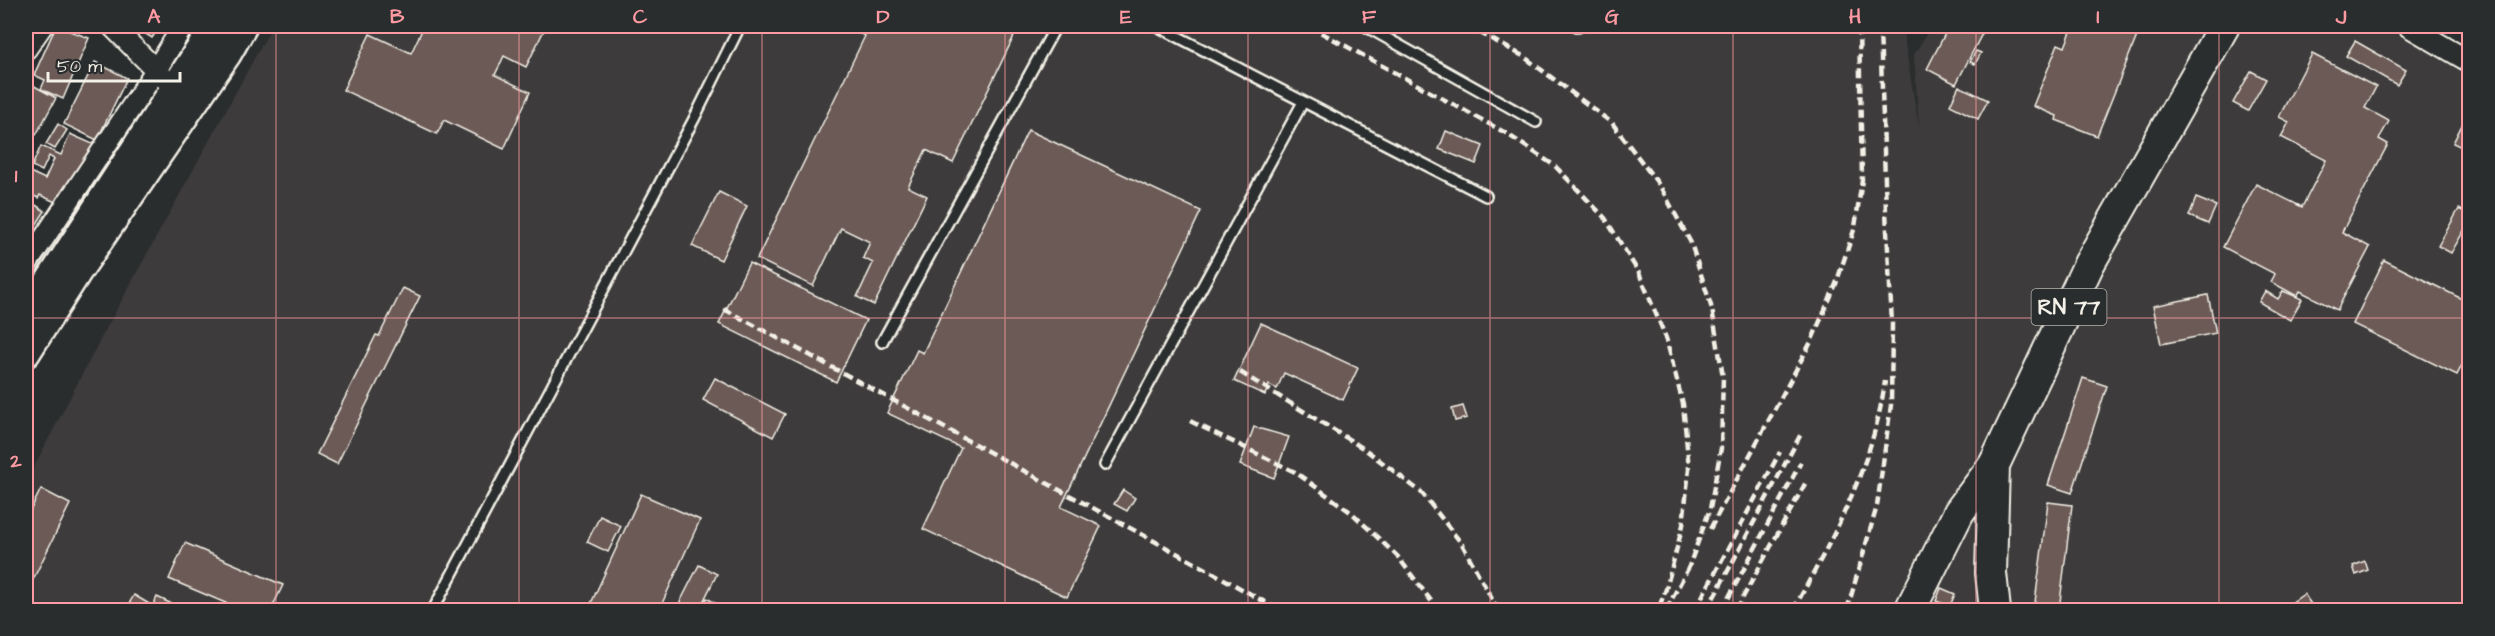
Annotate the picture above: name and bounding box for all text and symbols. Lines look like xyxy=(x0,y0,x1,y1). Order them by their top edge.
text: A xyxy=(148,3,161,31)
text: B xyxy=(390,3,405,31)
text: C xyxy=(633,3,648,31)
text: D xyxy=(877,3,890,31)
text: E xyxy=(1120,3,1132,31)
text: F xyxy=(1362,3,1377,31)
text: G xyxy=(1605,3,1619,31)
text: H xyxy=(1849,3,1861,31)
text: I xyxy=(2096,3,2100,31)
text: J xyxy=(2335,3,2347,31)
scale bar xyxy=(48,45,180,83)
text: 50 m xyxy=(57,54,102,79)
text: 1 xyxy=(15,162,18,190)
road number: RN 77 xyxy=(2032,289,2106,325)
text: 2 xyxy=(9,447,22,475)

